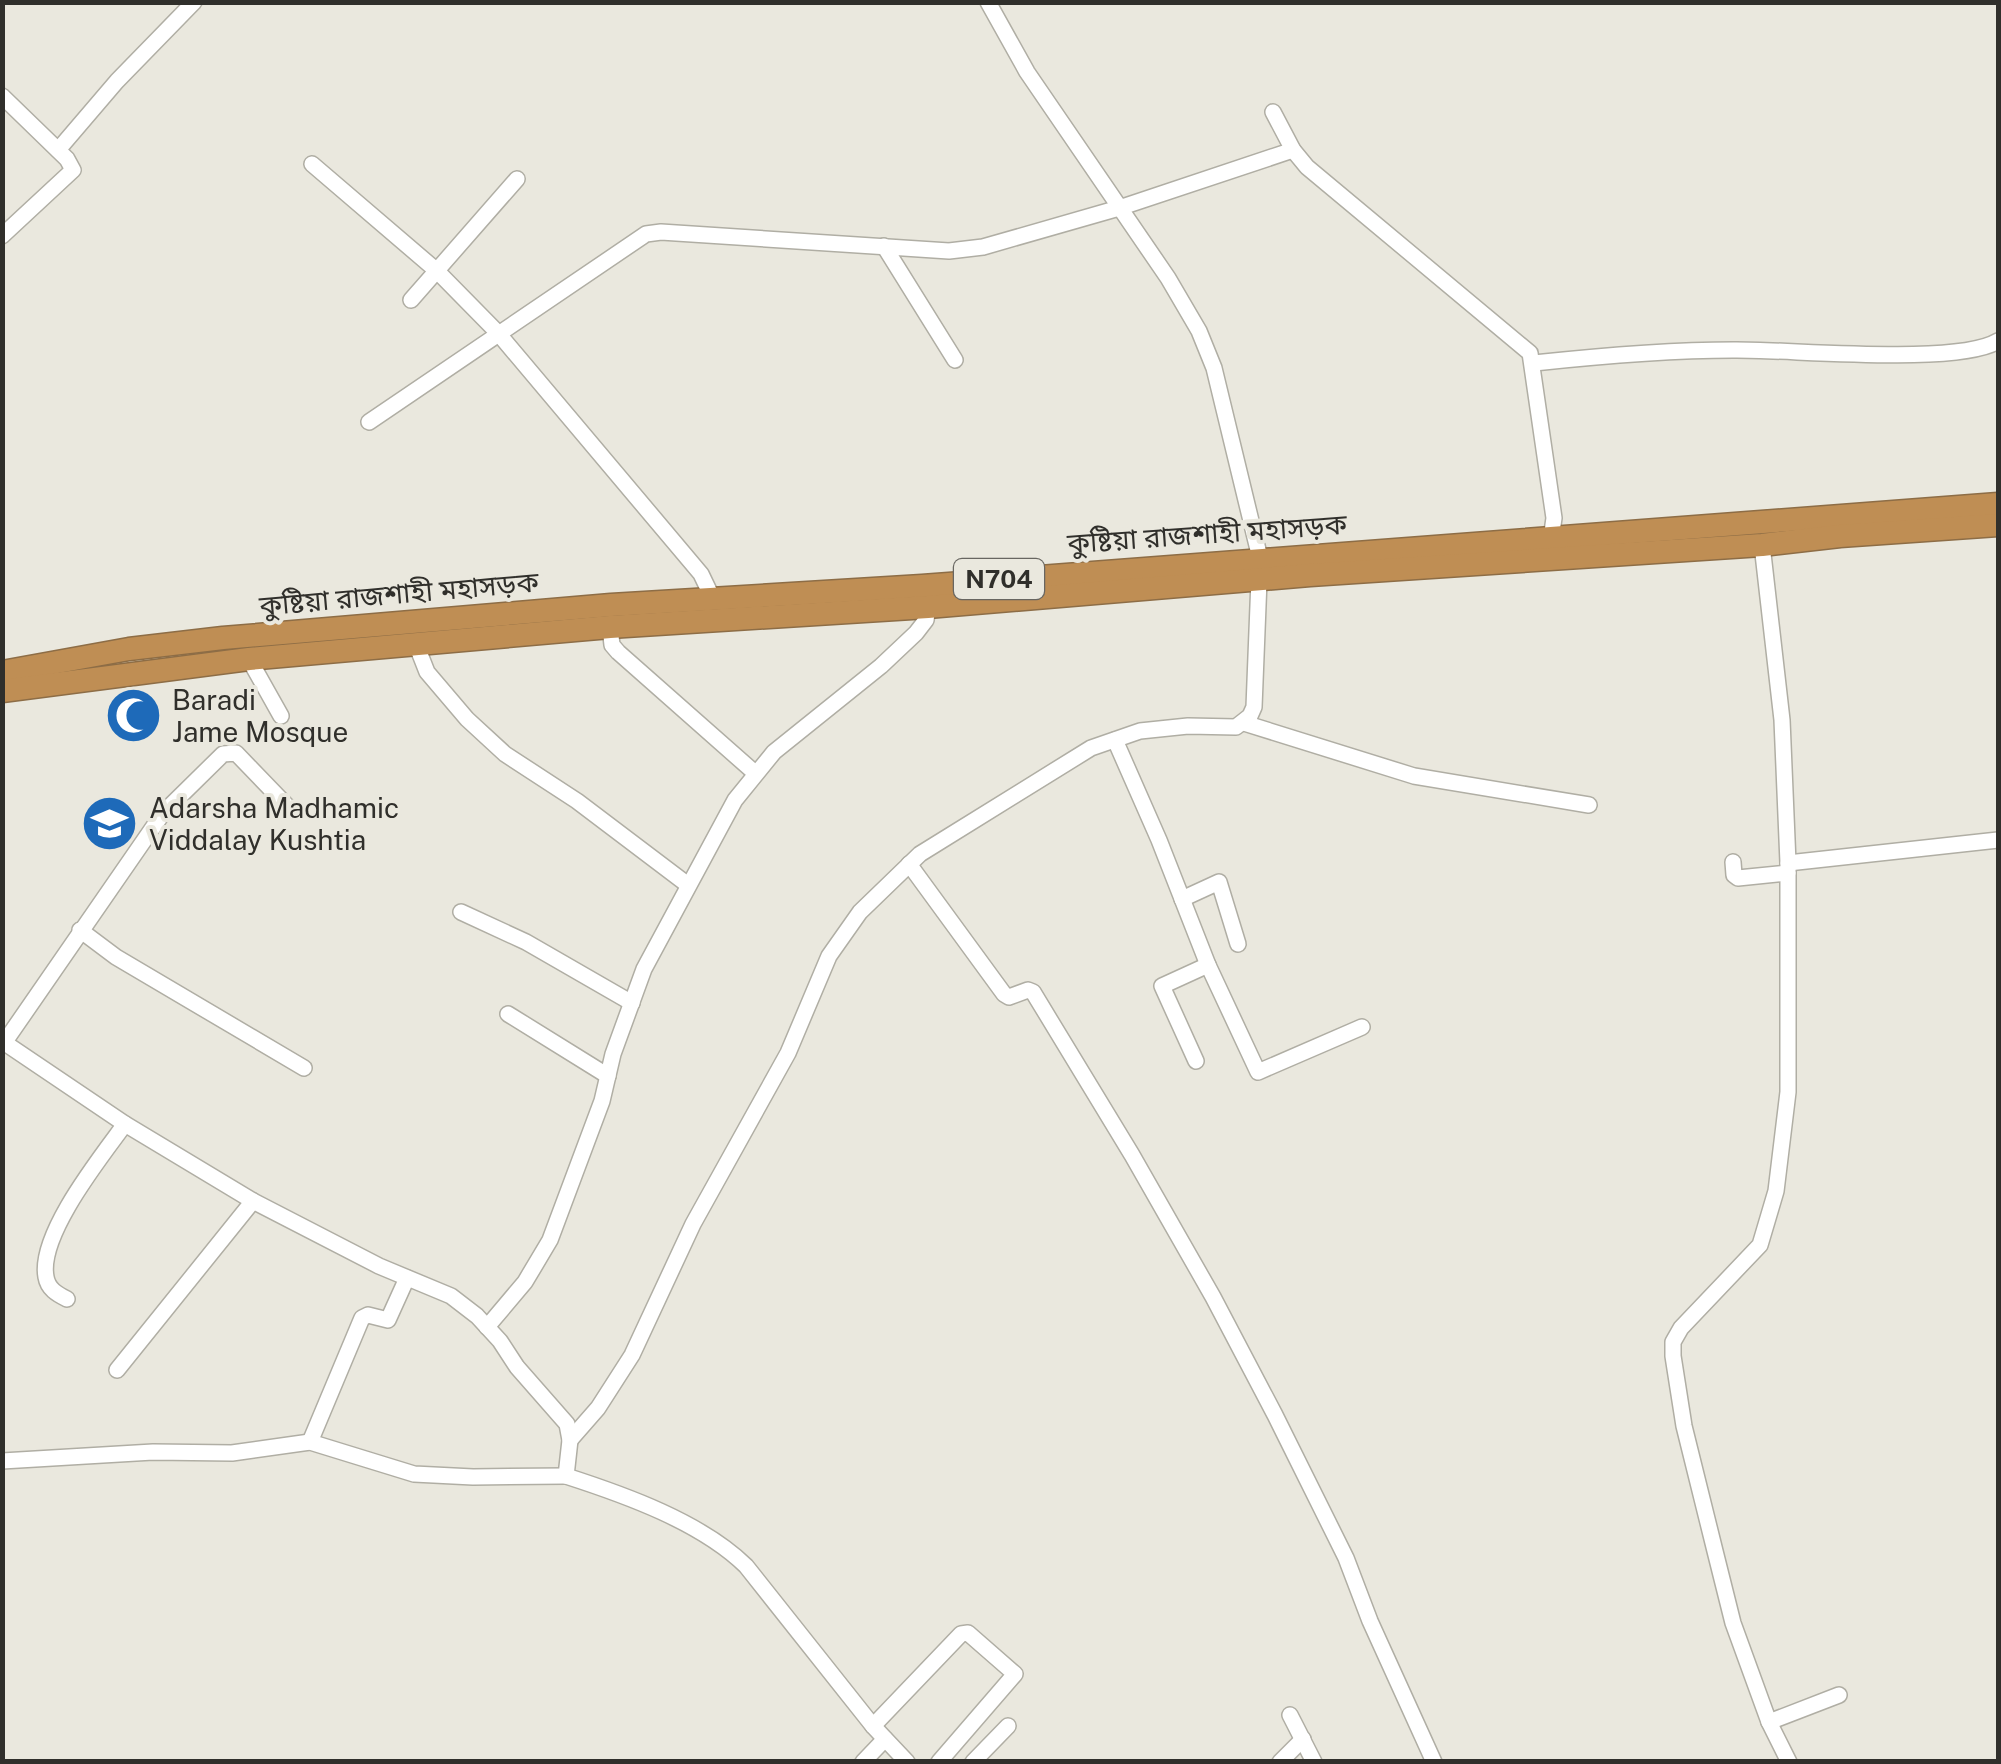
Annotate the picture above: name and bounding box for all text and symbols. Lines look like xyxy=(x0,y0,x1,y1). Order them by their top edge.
street label: কুষ্টিয়া রাজশাহী মহাসড়ক xyxy=(1065,507,1348,560)
road number: N704 xyxy=(954,559,1044,599)
street label: কুষ্টিয়া রাজশাহী মহাসড়ক xyxy=(257,564,540,623)
place label: Baradi Jame Mosque xyxy=(172,683,348,748)
mosque icon: Baradi Jame Mosque xyxy=(103,685,163,745)
place label: Adarsha Madhamic Viddalay Kushtia xyxy=(149,791,399,856)
school or university icon: Adarsha Madhamic Viddalay Kushtia xyxy=(80,793,140,853)

